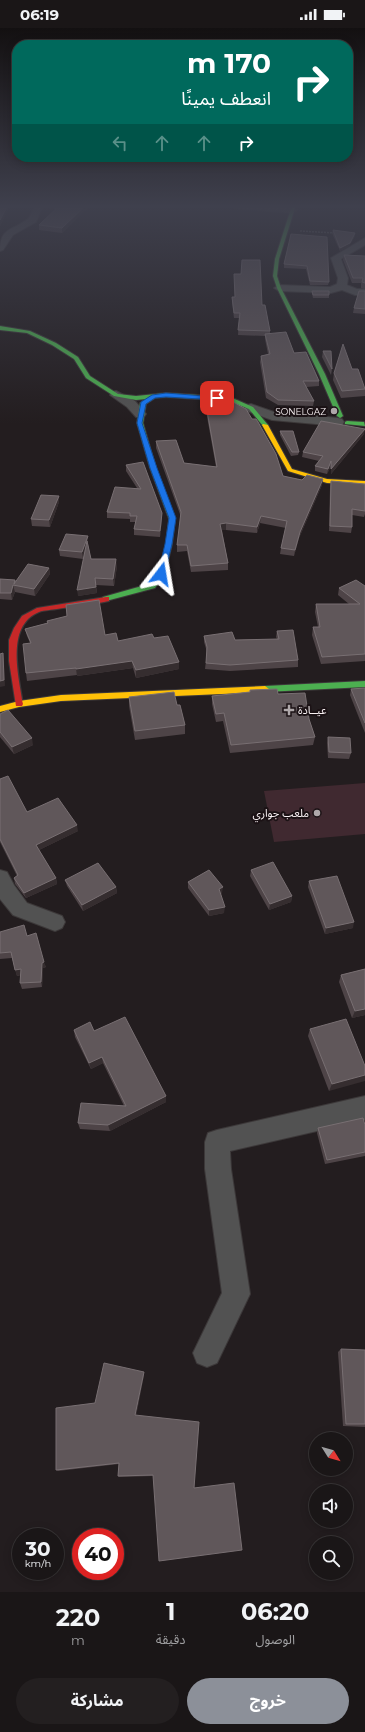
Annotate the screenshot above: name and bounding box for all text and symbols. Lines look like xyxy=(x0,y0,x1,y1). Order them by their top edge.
text: 06:19 xyxy=(20,5,59,24)
text: 170 m xyxy=(187,46,271,80)
icon: right xyxy=(285,56,337,108)
text: انعطف يمينًا xyxy=(181,88,271,110)
icon: left xyxy=(109,132,131,154)
icon: ahead xyxy=(151,132,173,154)
icon: ahead xyxy=(193,132,215,154)
icon: right xyxy=(235,132,257,154)
pin xyxy=(200,381,234,415)
icon: arrive xyxy=(206,387,228,409)
place label: SONELGAZ xyxy=(275,406,326,417)
marker: SONELGAZ xyxy=(329,406,339,416)
position arrow xyxy=(140,553,182,595)
place label: عيــادة xyxy=(298,703,327,717)
marker: عيــادة xyxy=(283,704,295,716)
place label: ملعب جواري xyxy=(253,806,309,823)
marker: ملعب جواري xyxy=(312,808,322,818)
north arrow xyxy=(309,1432,353,1476)
map controls xyxy=(309,1432,353,1580)
button: sound xyxy=(309,1484,353,1528)
speed limit sign: 40 xyxy=(72,1528,124,1580)
button: search xyxy=(309,1536,353,1580)
text: 30 xyxy=(25,1537,51,1561)
text: km/h xyxy=(25,1557,51,1570)
text: 1 xyxy=(166,1597,175,1626)
text: 06:20 xyxy=(241,1597,309,1626)
text: 220 xyxy=(56,1603,100,1632)
text: دقيقة xyxy=(156,1631,185,1647)
text: الوصول xyxy=(255,1631,295,1647)
text: m xyxy=(71,1632,85,1648)
button: مشاركة xyxy=(16,1678,179,1724)
button: خروج xyxy=(187,1678,349,1724)

